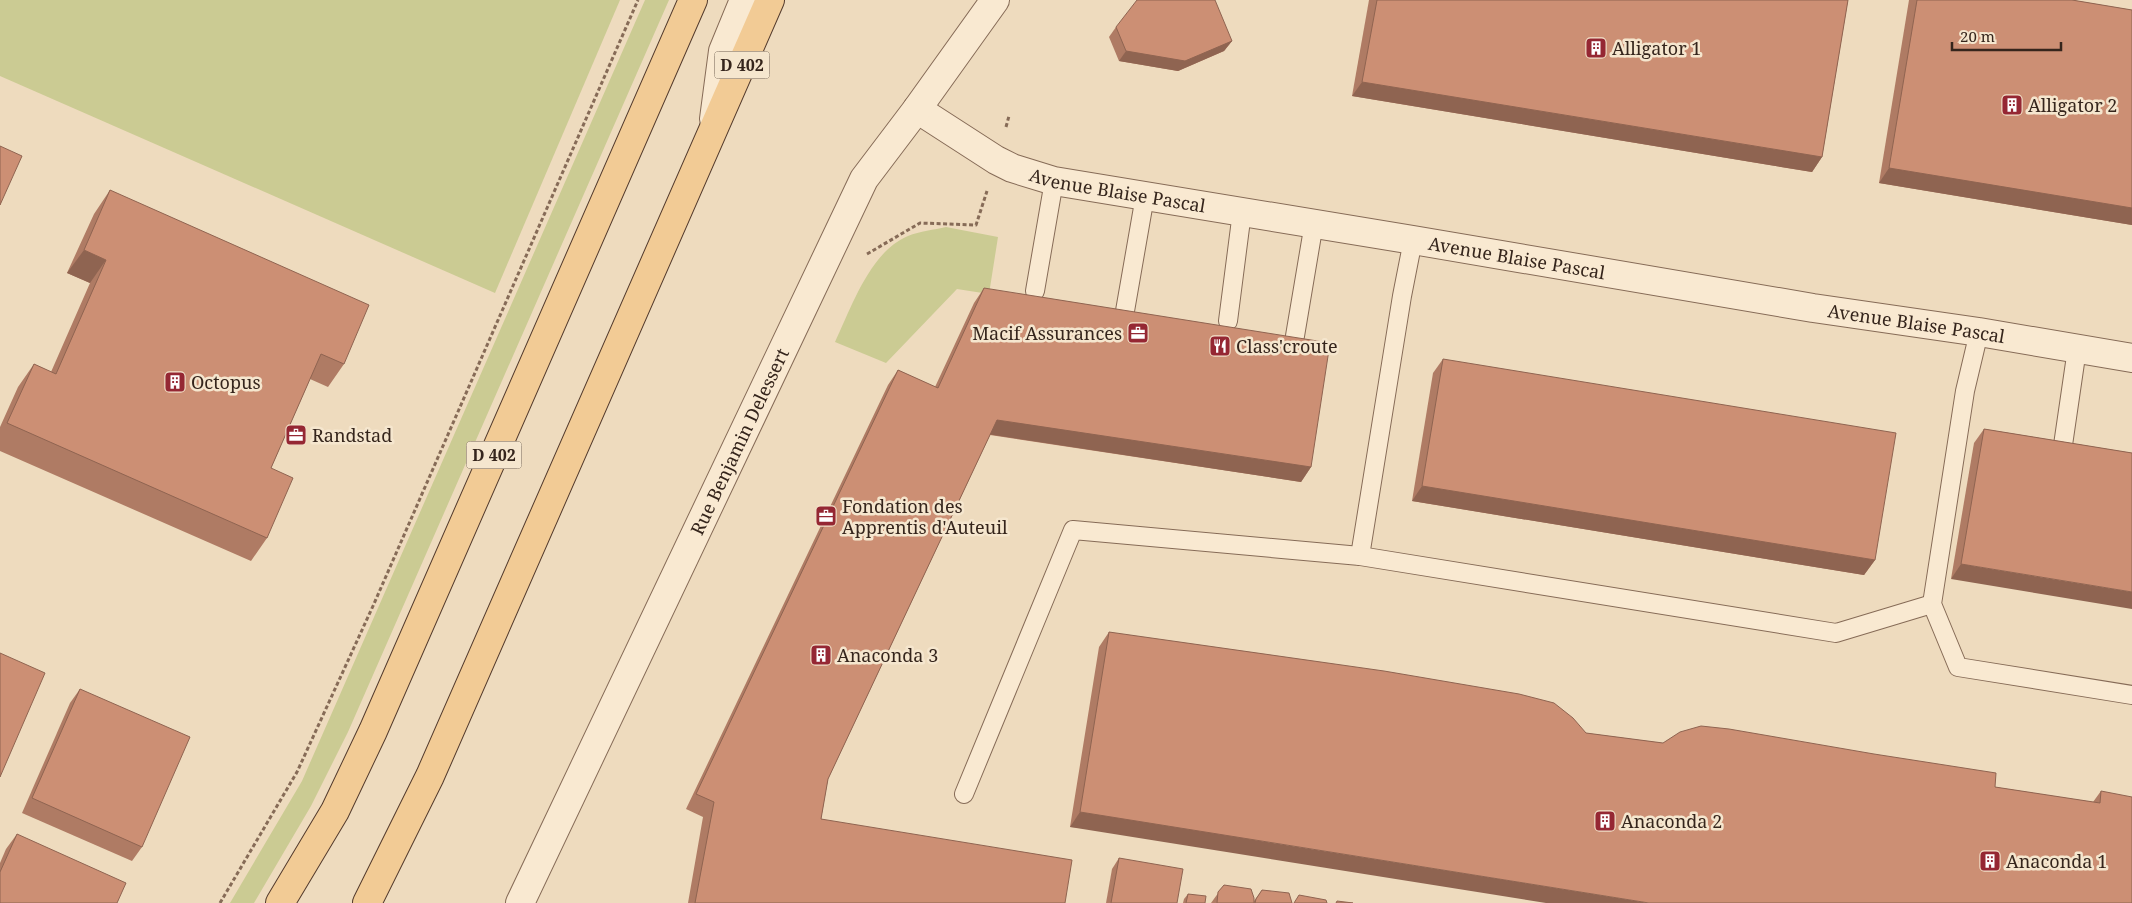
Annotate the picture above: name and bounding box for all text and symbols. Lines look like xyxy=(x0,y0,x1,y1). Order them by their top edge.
scale bar xyxy=(1952,20,2061,52)
text: 20 m xyxy=(1960,26,1995,46)
building icon: Alligator 1 xyxy=(1584,36,1608,60)
place label: Alligator 1 xyxy=(1612,36,1701,60)
road number: D 402 xyxy=(714,52,770,78)
building icon: Alligator 2 xyxy=(2000,93,2024,117)
place label: Alligator 2 xyxy=(2028,93,2117,117)
street label: Avenue Blaise Pascal xyxy=(1026,162,1208,218)
street label: Avenue Blaise Pascal xyxy=(1427,231,1607,285)
street label: Avenue Blaise Pascal xyxy=(1826,298,2007,348)
place label: Macif Assurances xyxy=(972,321,1122,345)
office icon: Macif Assurances xyxy=(1126,321,1150,345)
restaurant icon: Class'croute xyxy=(1208,334,1232,358)
place label: Class'croute xyxy=(1236,334,1338,358)
street label: Rue Benjamin Delessert xyxy=(685,344,794,539)
building icon: Octopus xyxy=(163,370,187,394)
place label: Octopus xyxy=(191,370,261,394)
office icon: Randstad xyxy=(284,423,308,447)
place label: Randstad xyxy=(312,423,392,447)
road number: D 402 xyxy=(466,442,522,468)
place label: Fondation des Apprentis d'Auteuil xyxy=(842,494,1008,539)
office icon: Fondation des Apprentis d'Auteuil xyxy=(814,504,838,528)
building icon: Anaconda 3 xyxy=(809,643,833,667)
place label: Anaconda 3 xyxy=(837,643,938,667)
building icon: Anaconda 2 xyxy=(1593,809,1617,833)
place label: Anaconda 2 xyxy=(1621,809,1722,833)
building icon: Anaconda 1 xyxy=(1978,849,2002,873)
place label: Anaconda 1 xyxy=(2006,849,2107,873)

